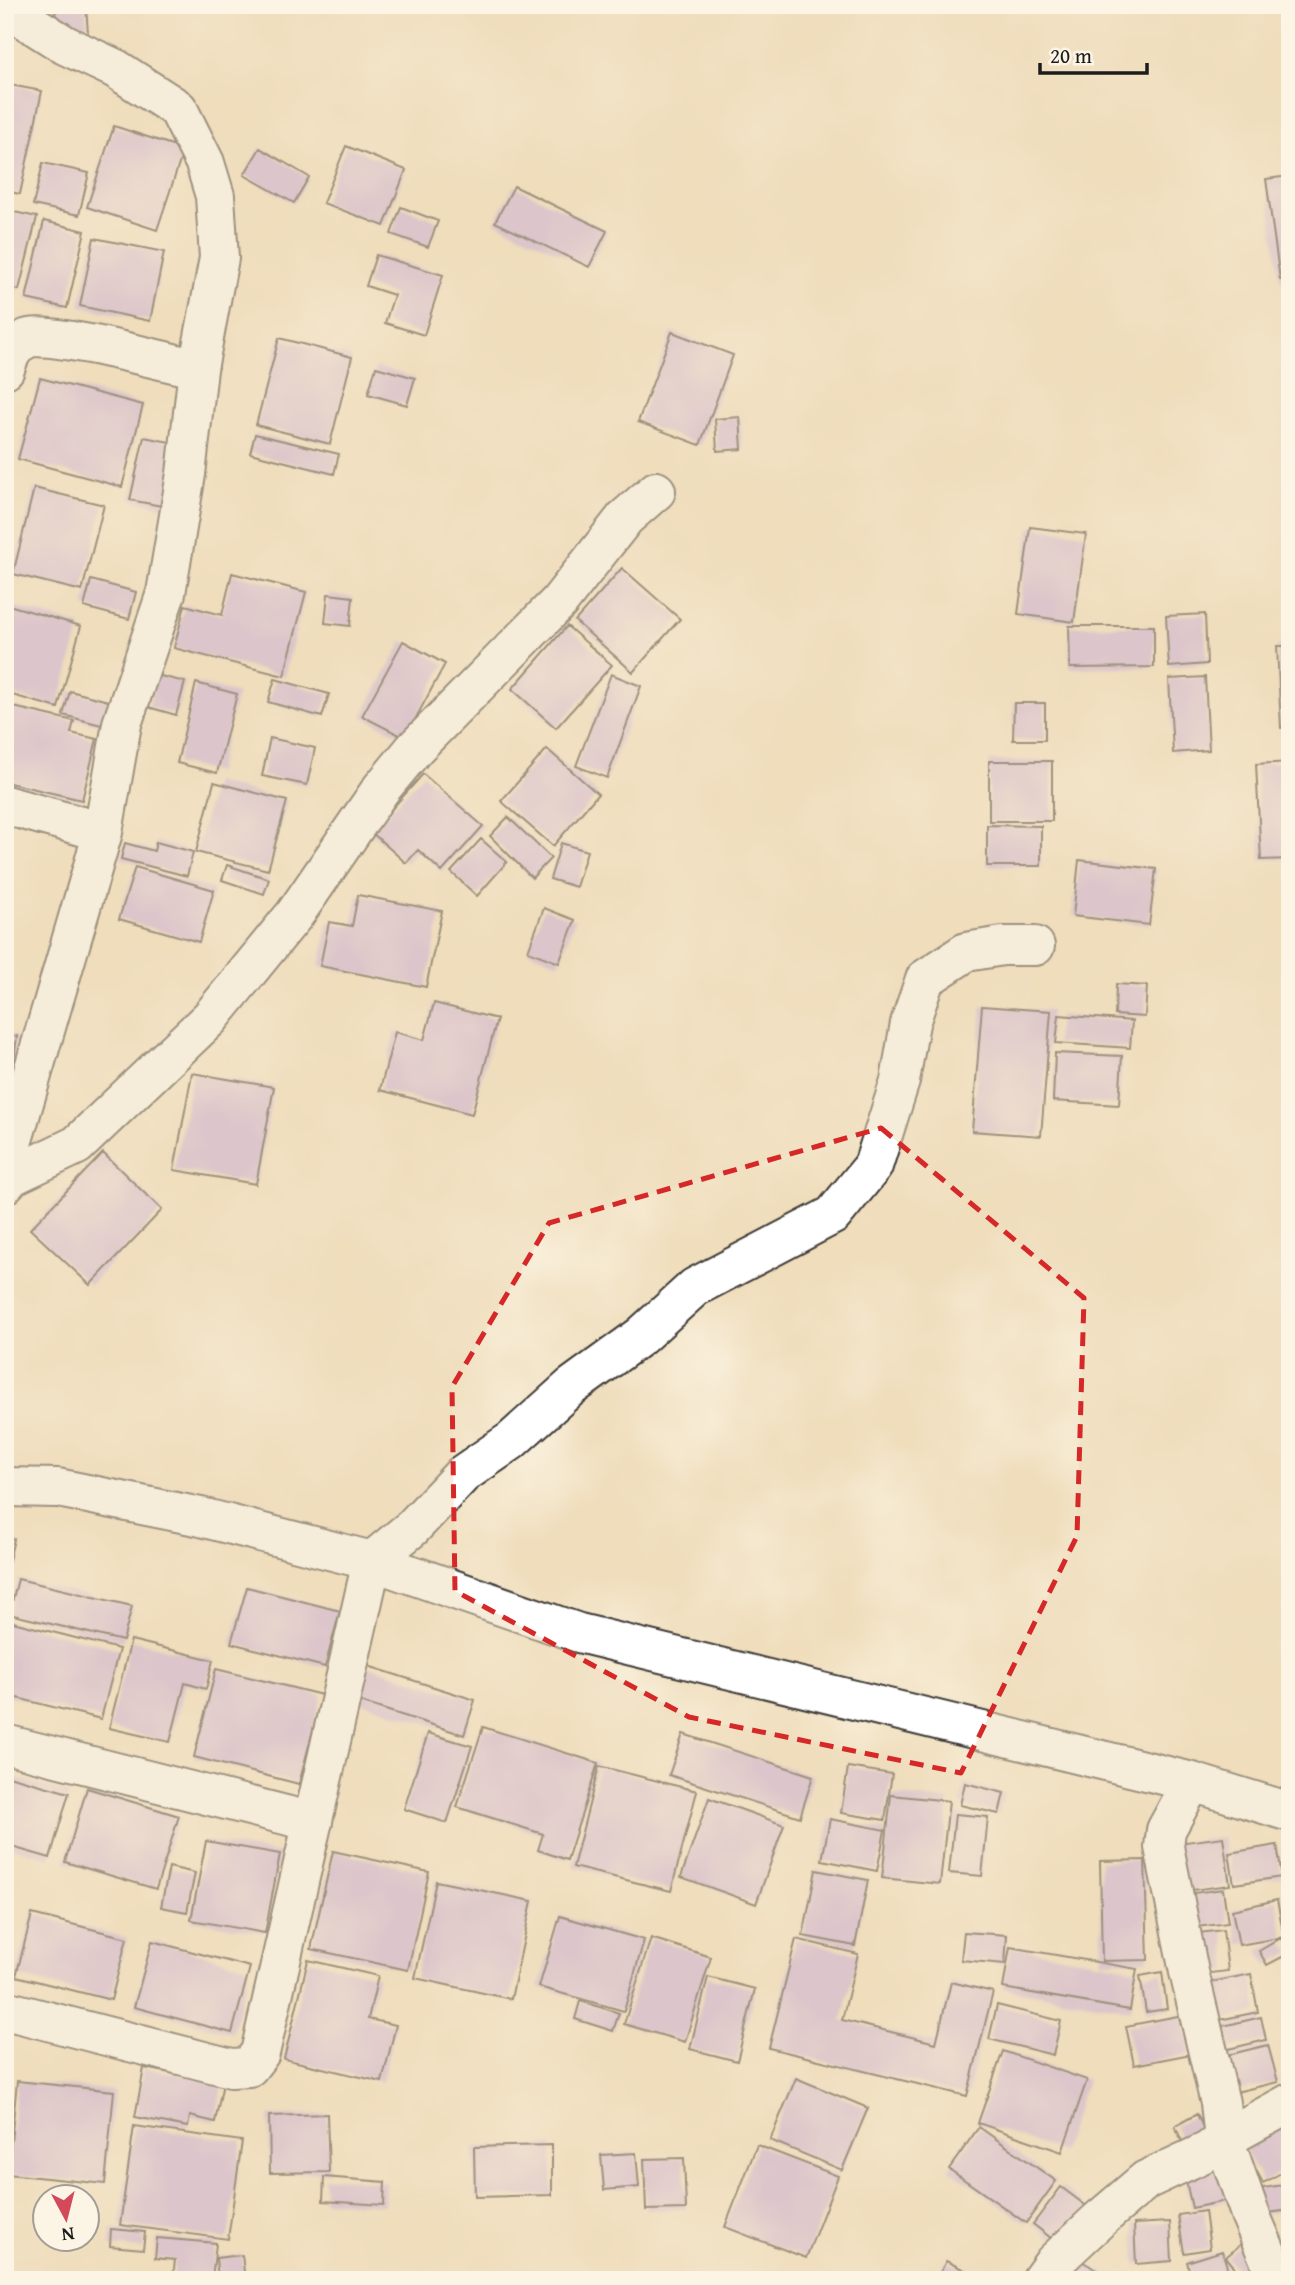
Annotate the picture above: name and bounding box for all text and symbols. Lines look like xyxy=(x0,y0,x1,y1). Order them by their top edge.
scale bar xyxy=(1040,32,1146,76)
text: 20 m xyxy=(1050,40,1092,71)
north arrow xyxy=(32,2184,102,2254)
text: N xyxy=(60,2220,76,2250)

